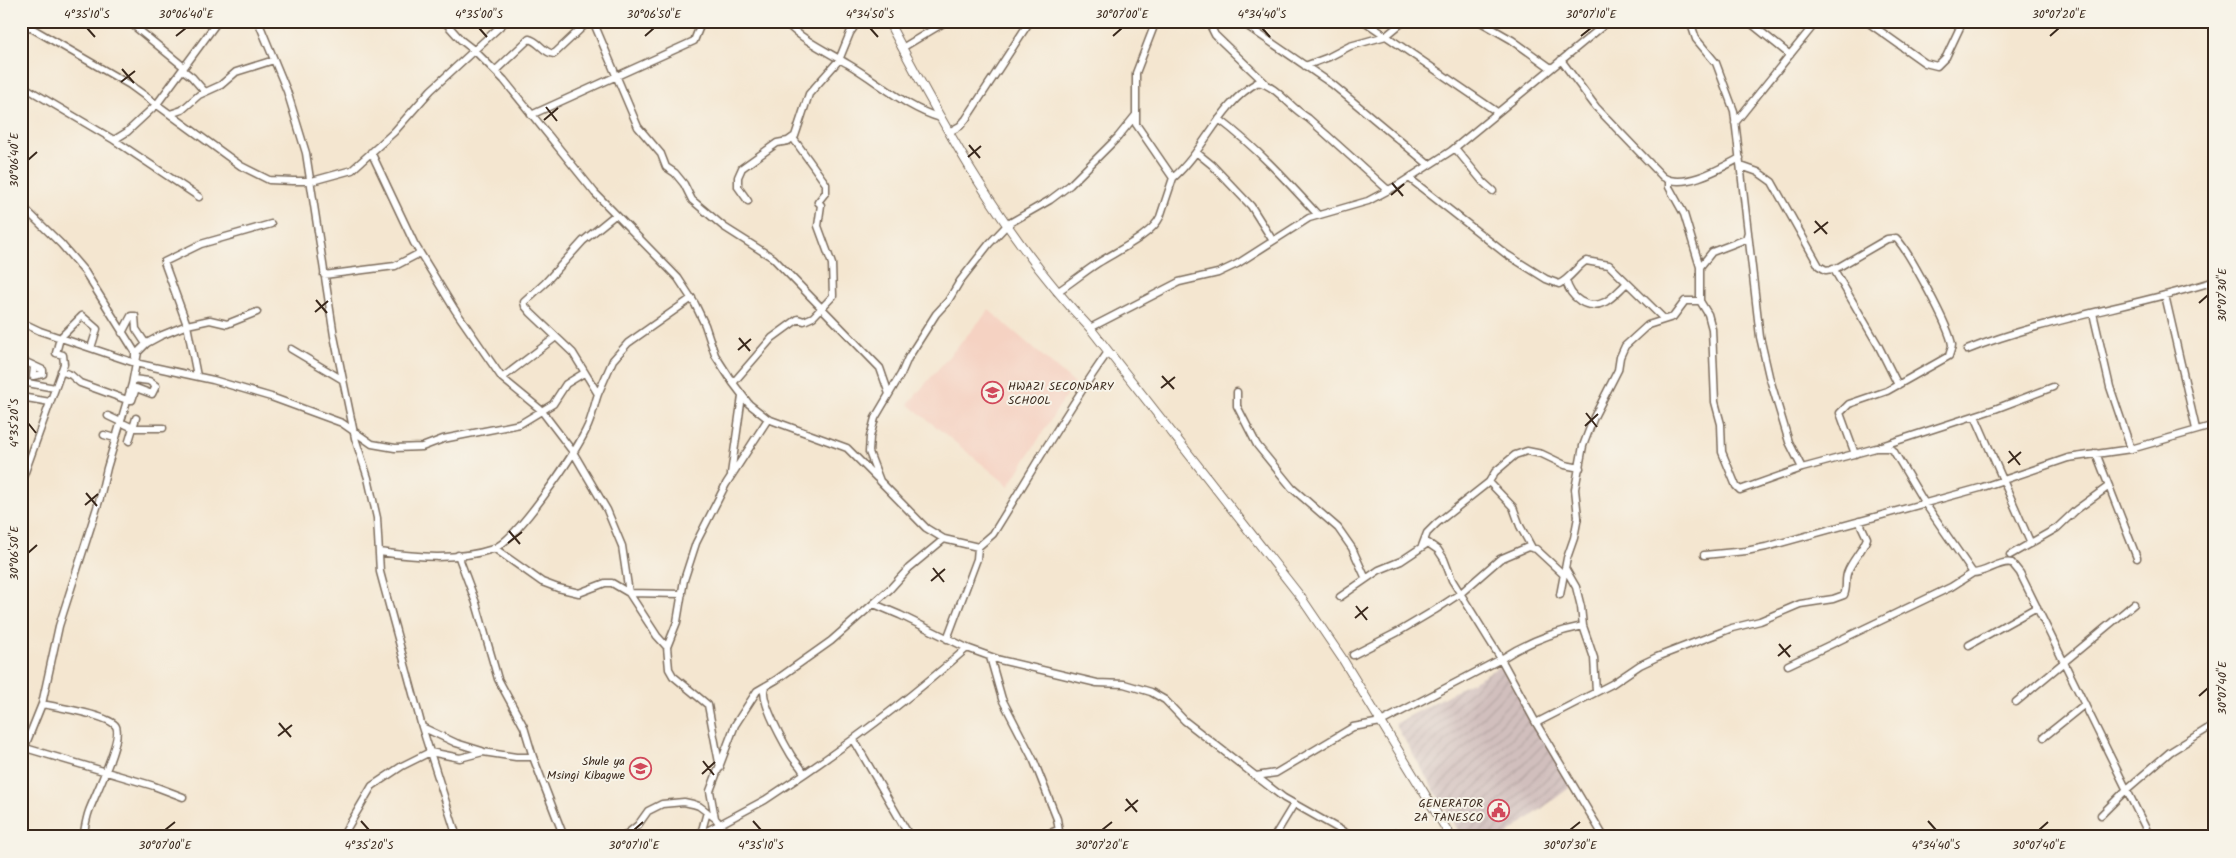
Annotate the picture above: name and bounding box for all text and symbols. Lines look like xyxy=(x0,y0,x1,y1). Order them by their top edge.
text: 4°35'10"S xyxy=(64,5,111,24)
text: 30°06'40"E xyxy=(159,5,214,24)
text: 4°35'00"S xyxy=(455,5,504,24)
text: 30°06'50"E xyxy=(627,5,682,24)
text: 4°34'50"S xyxy=(846,5,895,24)
text: 30°07'00"E xyxy=(1095,5,1150,24)
text: 4°34'40"S xyxy=(1238,5,1287,24)
text: 30°07'10"E xyxy=(1566,5,1617,24)
text: 30°07'20"E xyxy=(2032,5,2087,24)
text: 30°06'40"E xyxy=(5,132,24,187)
text: 30°07'30"E xyxy=(2213,267,2232,322)
place label: HWAZI SECONDARY SCHOOL xyxy=(1008,377,1115,410)
school or university icon: HWAZI SECONDARY SCHOOL xyxy=(980,381,1004,405)
text: 4°35'20"S xyxy=(5,398,24,448)
text: 30°06'50"E xyxy=(5,525,24,580)
text: 30°07'40"E xyxy=(2213,660,2232,715)
place label: Shule ya Msingi Kibagwe xyxy=(547,752,626,785)
school or university icon: Shule ya Msingi Kibagwe xyxy=(629,756,653,780)
place label: GENERATOR ZA TANESCO xyxy=(1414,794,1484,827)
public building icon: GENERATOR ZA TANESCO xyxy=(1487,798,1511,822)
text: 30°07'00"E xyxy=(138,836,193,855)
text: 4°35'20"S xyxy=(344,836,394,855)
text: 30°07'10"E xyxy=(609,836,660,855)
text: 4°35'10"S xyxy=(738,836,785,855)
text: 30°07'20"E xyxy=(1075,836,1130,855)
text: 30°07'30"E xyxy=(1543,836,1598,855)
text: 4°34'40"S xyxy=(1912,836,1961,855)
text: 30°07'40"E xyxy=(2012,836,2067,855)

